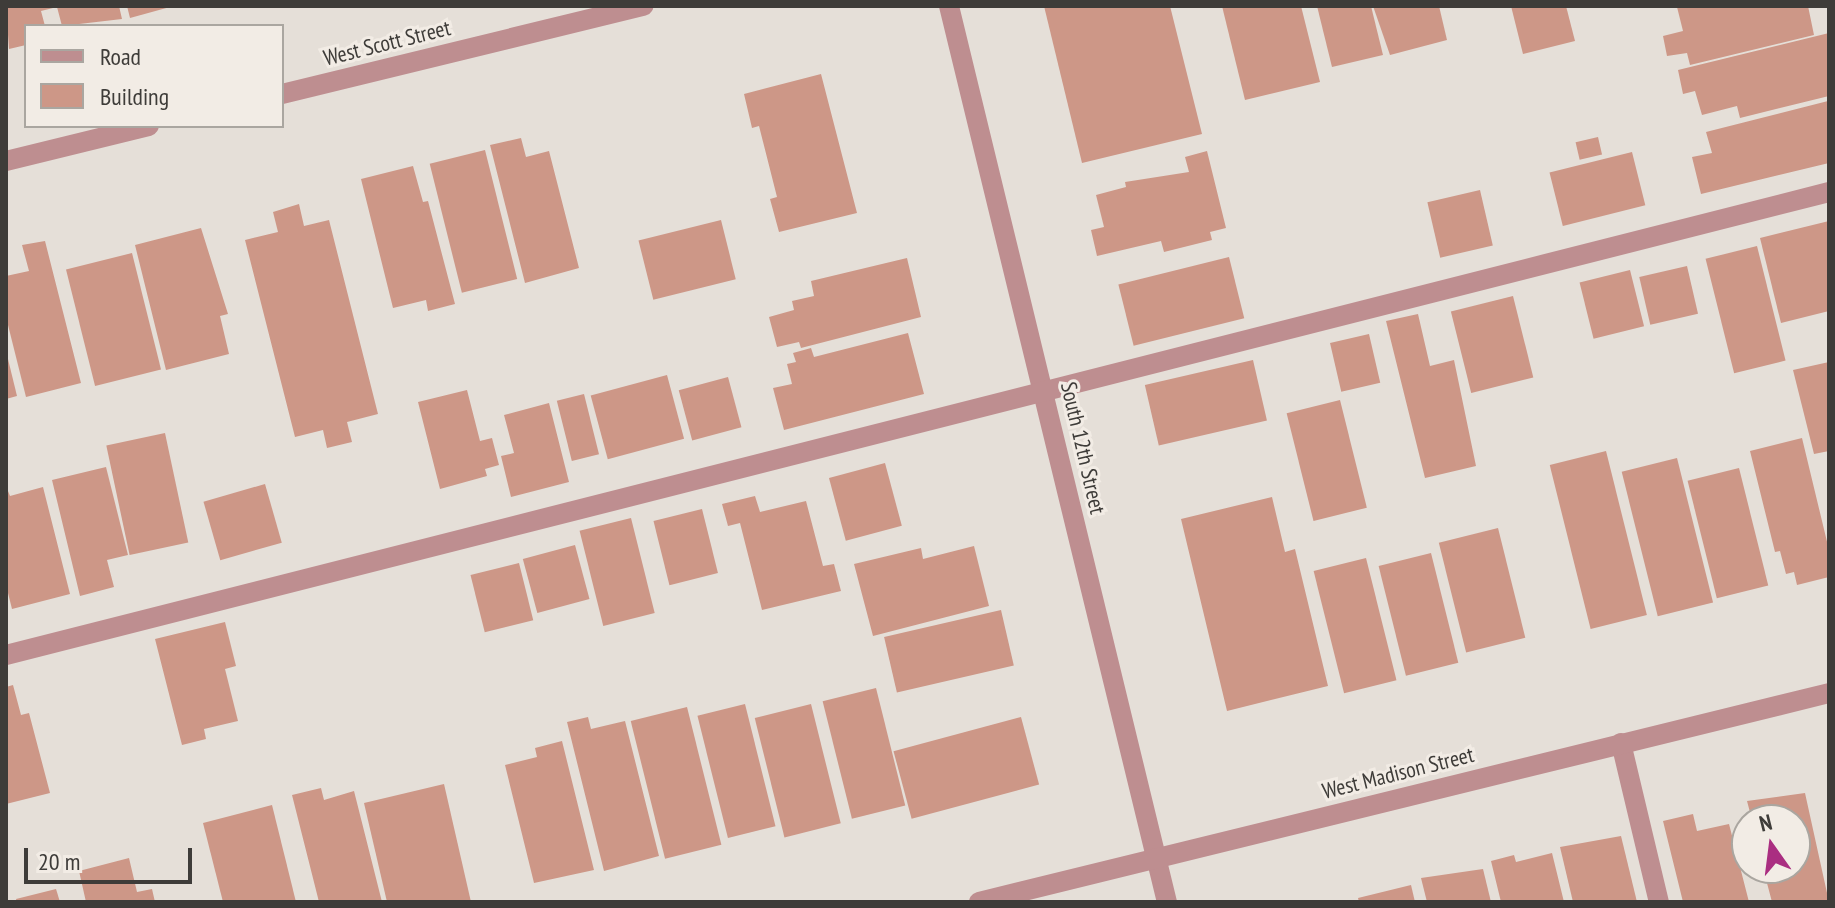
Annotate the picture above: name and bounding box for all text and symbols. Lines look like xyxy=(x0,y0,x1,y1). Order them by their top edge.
street label: West Scott Street xyxy=(321,14,453,72)
legend xyxy=(24,24,284,128)
text: Road xyxy=(100,41,141,72)
text: Building xyxy=(100,81,169,112)
street label: South 12th Street xyxy=(1055,379,1111,517)
street label: West Madison Street xyxy=(1320,741,1476,805)
north arrow xyxy=(1731,804,1811,884)
text: N xyxy=(1757,808,1775,838)
scale bar xyxy=(28,832,196,882)
text: 20 m xyxy=(38,846,80,877)

